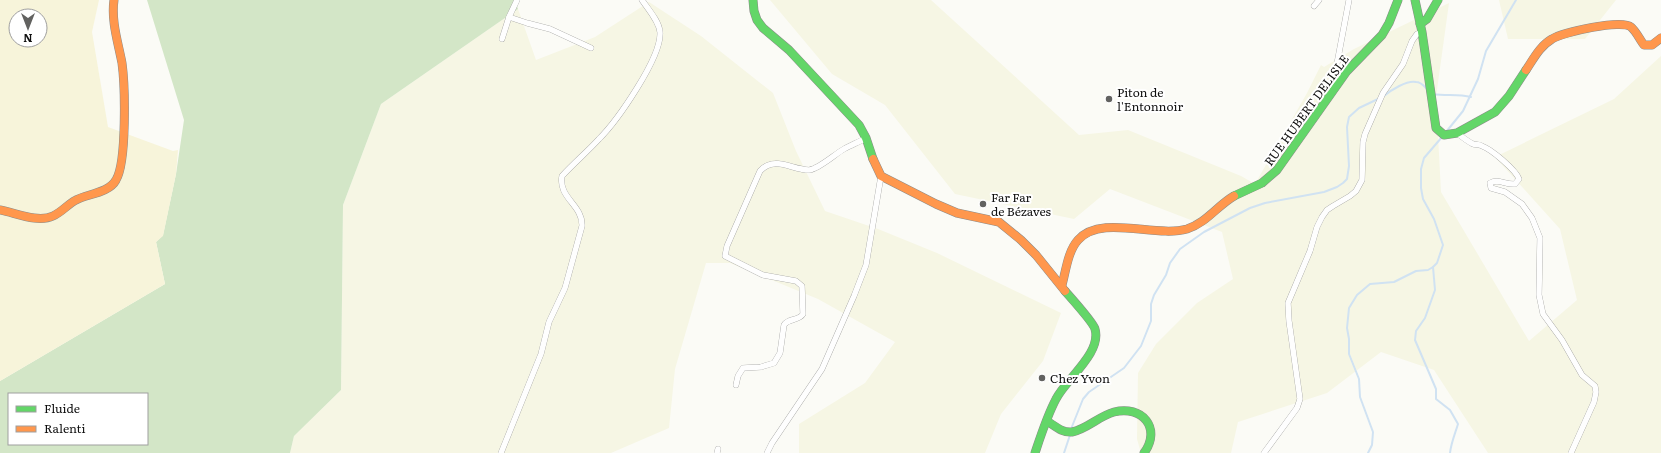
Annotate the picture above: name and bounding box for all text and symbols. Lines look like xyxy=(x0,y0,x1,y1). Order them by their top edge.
north arrow xyxy=(8,8,48,48)
text: N xyxy=(23,31,33,47)
street label: RUE HUBERT DELISLE xyxy=(1259,50,1353,169)
place label: Piton de l'Entonnoir xyxy=(1117,83,1183,115)
marker: Piton de l'Entonnoir xyxy=(1104,94,1114,104)
place label: Far Far de Bézaves xyxy=(991,188,1052,220)
marker: Far Far de Bézaves xyxy=(978,199,988,209)
place label: Chez Yvon xyxy=(1050,369,1110,387)
marker: Chez Yvon xyxy=(1037,373,1047,383)
legend xyxy=(8,393,148,445)
text: Fluide xyxy=(44,399,80,417)
text: Ralenti xyxy=(44,419,85,437)

